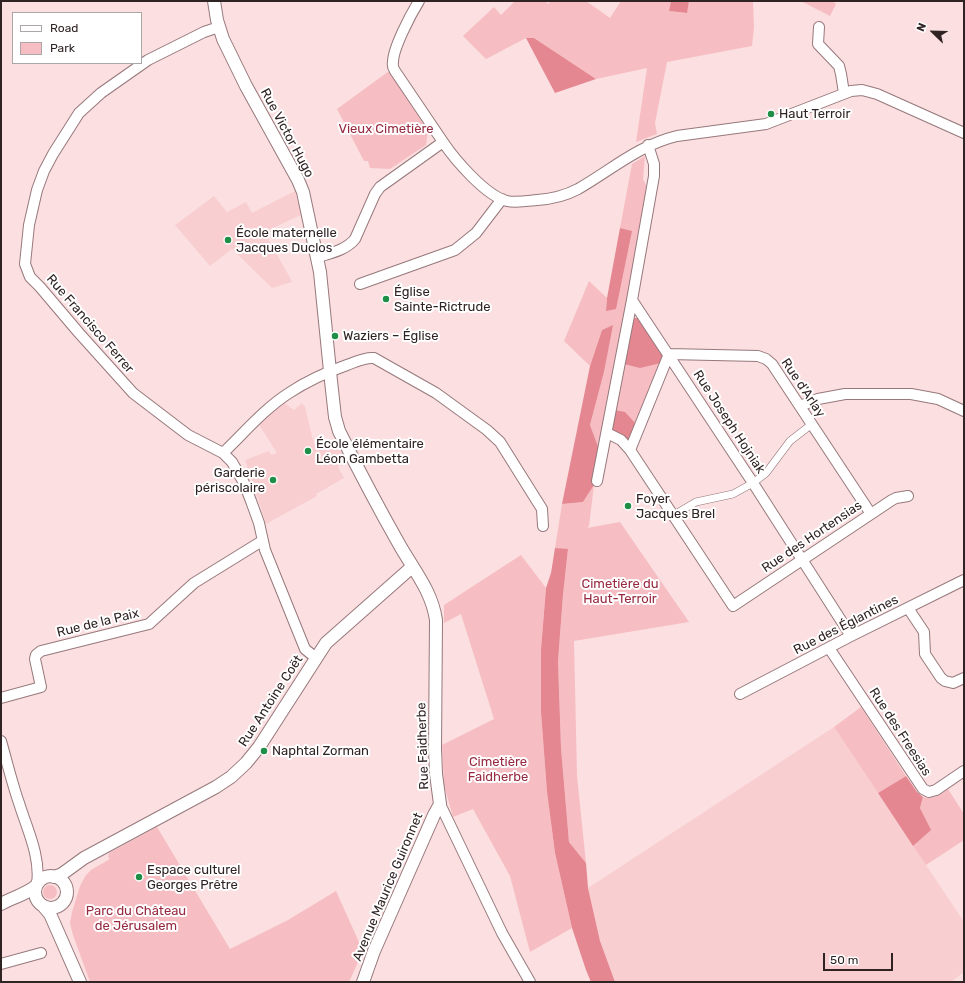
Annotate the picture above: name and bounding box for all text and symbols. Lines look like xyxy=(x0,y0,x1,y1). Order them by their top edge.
legend xyxy=(12,12,142,64)
north arrow xyxy=(913,12,953,52)
text: Road xyxy=(50,21,78,35)
text: N xyxy=(914,21,929,33)
text: Park xyxy=(50,41,75,55)
street label: Rue Victor Hugo xyxy=(257,86,317,180)
place label: Haut Terroir xyxy=(779,106,850,122)
marker: Haut Terroir xyxy=(766,109,776,119)
park label: Vieux Cimetière xyxy=(338,121,434,137)
place label: École maternelle Jacques Duclos xyxy=(236,225,337,256)
marker: École maternelle Jacques Duclos xyxy=(223,235,233,245)
street label: Rue Francisco Ferrer xyxy=(43,271,137,377)
place label: Église Sainte-Rictrude xyxy=(394,284,490,315)
marker: Église Sainte-Rictrude xyxy=(381,294,391,304)
place label: Waziers – Église xyxy=(343,328,439,344)
marker: Waziers – Église xyxy=(330,331,340,341)
street label: Rue d'Arlay xyxy=(778,356,828,420)
street label: Rue Joseph Hojniak xyxy=(690,367,768,477)
place label: École élémentaire Léon Gambetta xyxy=(316,436,424,467)
marker: École élémentaire Léon Gambetta xyxy=(303,446,313,456)
place label: Garderie périscolaire xyxy=(195,465,265,496)
marker: Garderie périscolaire xyxy=(268,475,278,485)
place label: Foyer Jacques Brel xyxy=(636,491,715,522)
street label: Rue des Hortensias xyxy=(759,498,865,576)
marker: Foyer Jacques Brel xyxy=(623,501,633,511)
park label: Cimetière du Haut-Terroir xyxy=(582,576,658,607)
street label: Rue des Églantines xyxy=(791,592,901,658)
street label: Rue de la Paix xyxy=(55,605,141,641)
street label: Rue Antoine Coët xyxy=(236,652,306,750)
street label: Rue des Freesias xyxy=(866,685,934,779)
street label: Rue Faidherbe xyxy=(414,702,432,790)
place label: Naphtal Zorman xyxy=(272,743,369,759)
marker: Naphtal Zorman xyxy=(259,746,269,756)
park label: Cimetière Faidherbe xyxy=(468,754,528,785)
street label: Avenue Maurice Guironnet xyxy=(350,810,426,964)
place label: Espace culturel Georges Prêtre xyxy=(147,862,240,893)
marker: Espace culturel Georges Prêtre xyxy=(134,872,144,882)
park label: Parc du Château de Jérusalem xyxy=(86,903,186,934)
scale bar xyxy=(825,945,895,971)
text: 50 m xyxy=(830,953,858,967)

